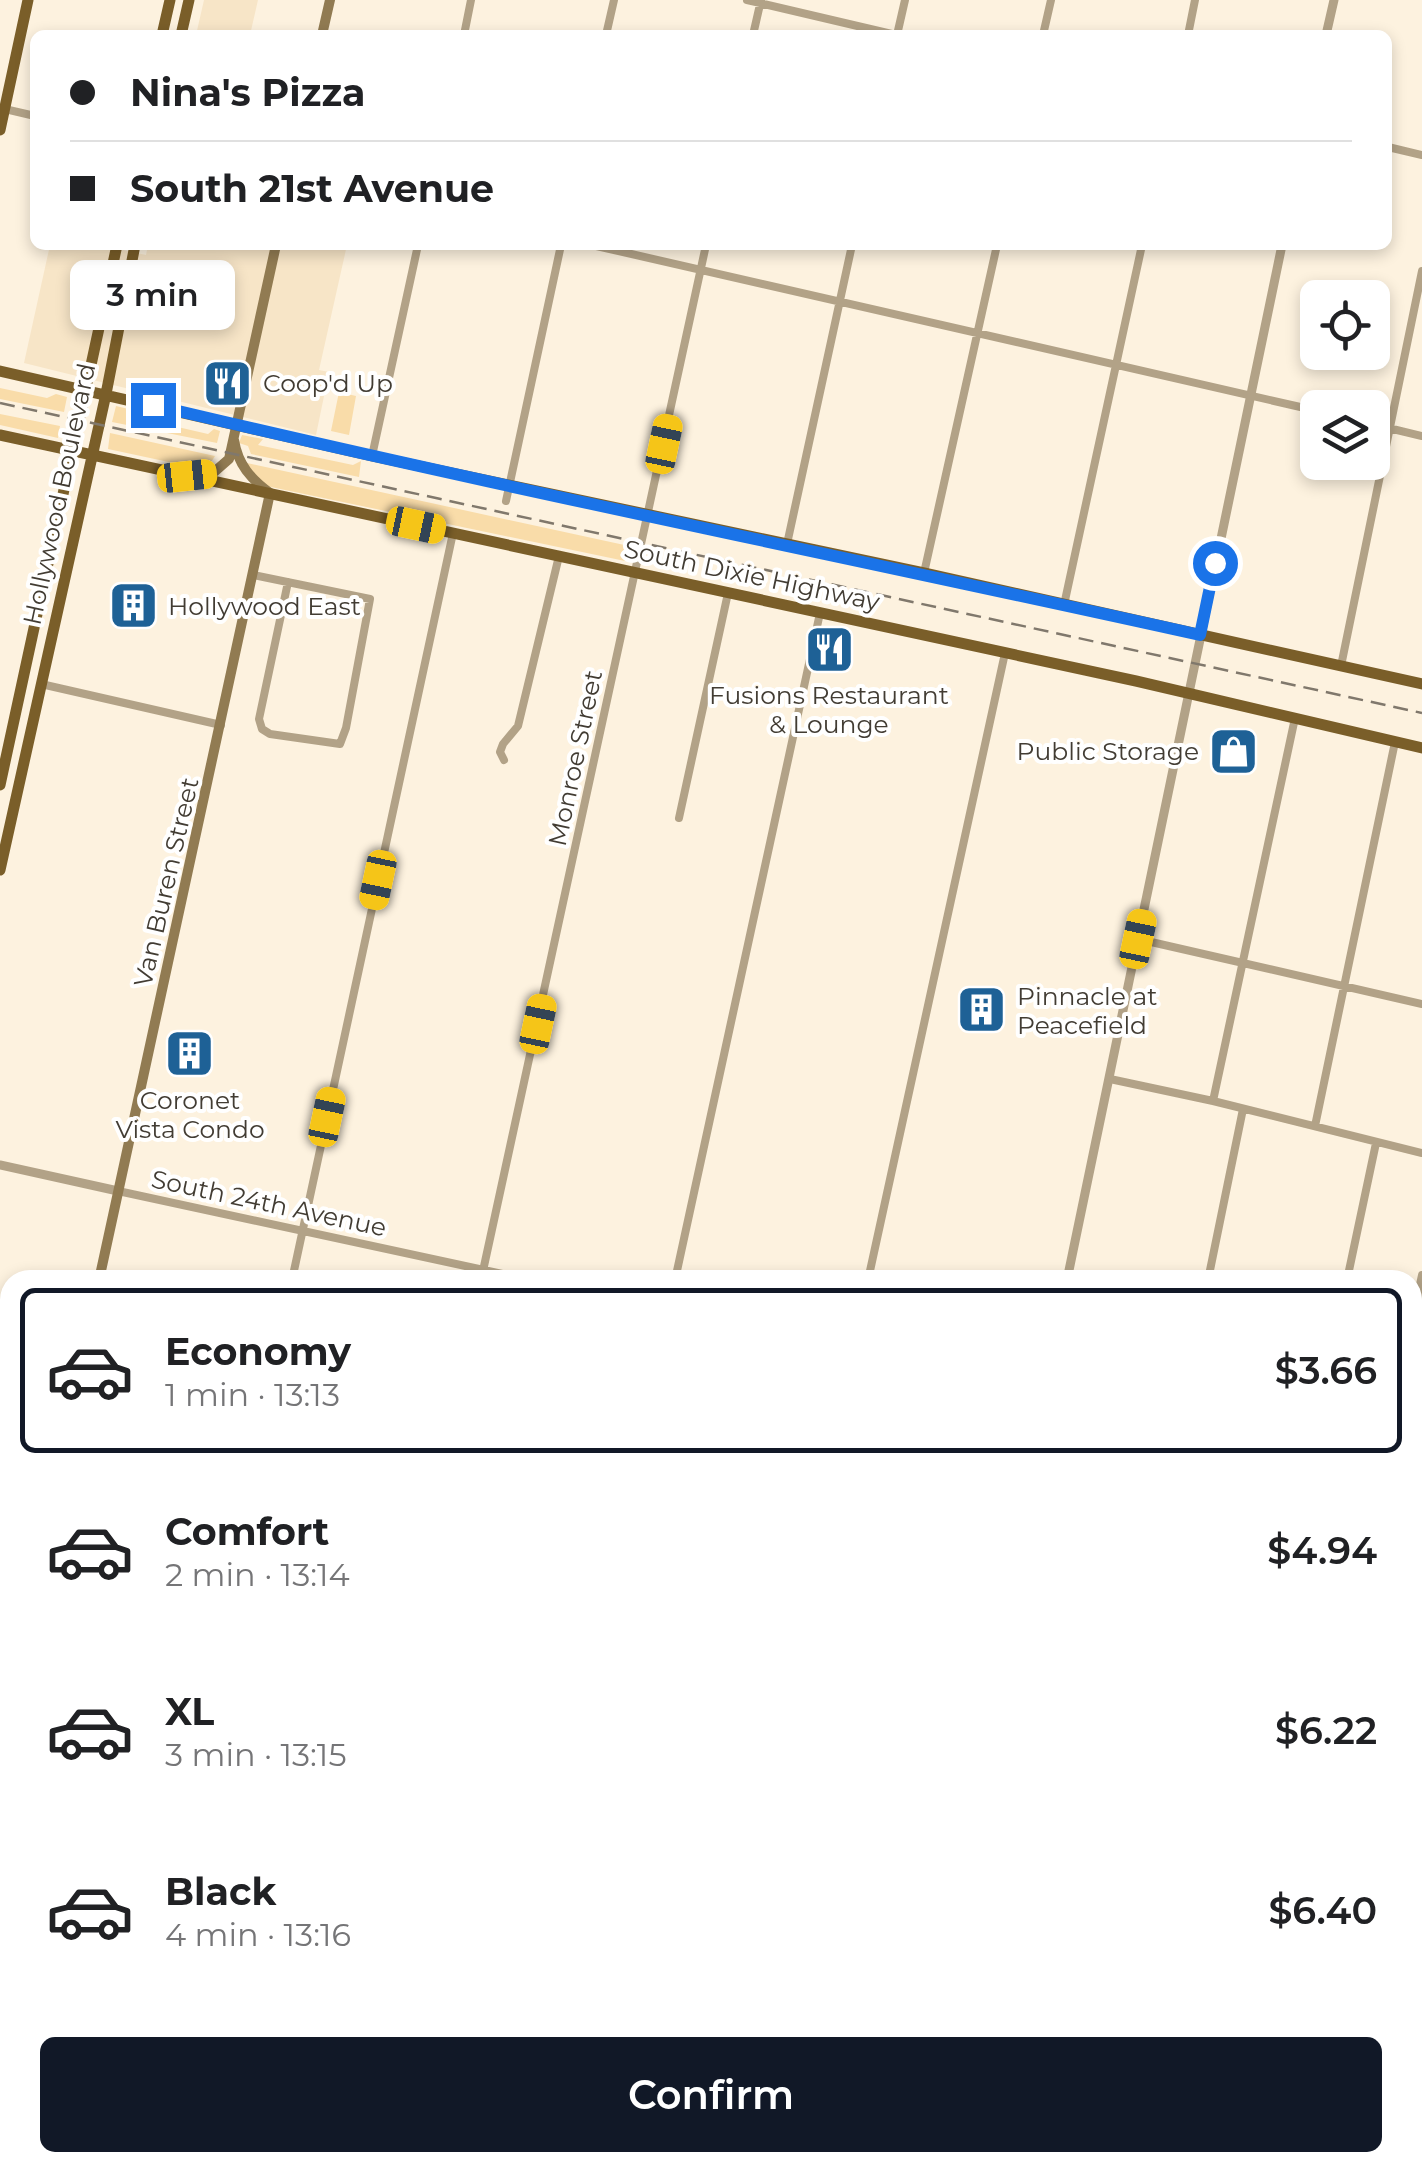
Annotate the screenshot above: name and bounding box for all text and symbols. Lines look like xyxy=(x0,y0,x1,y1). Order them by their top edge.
text: Nina's Pizza xyxy=(130,69,366,116)
text: South 21st Avenue xyxy=(130,165,494,212)
callout: 3 min xyxy=(70,260,236,330)
text: 3 min xyxy=(106,275,199,314)
map controls xyxy=(1300,280,1390,480)
button: locate xyxy=(1300,280,1390,370)
restaurant icon: Coop'd Up xyxy=(202,357,254,409)
street label: Hollywood Boulevard xyxy=(17,360,101,628)
place label: Coop'd Up xyxy=(263,368,393,398)
route end xyxy=(131,383,176,428)
button: layers xyxy=(1300,390,1390,480)
car xyxy=(643,412,685,476)
car xyxy=(156,458,218,494)
car xyxy=(384,504,448,546)
street label: South Dixie Highway xyxy=(621,533,883,617)
route start xyxy=(1193,541,1238,586)
building icon: Hollywood East xyxy=(107,580,159,632)
place label: Hollywood East xyxy=(168,591,361,621)
restaurant icon: Fusions Restaurant & Lounge xyxy=(803,623,855,675)
street label: Monroe Street xyxy=(542,667,608,849)
place label: Fusions Restaurant & Lounge xyxy=(709,680,949,739)
shop icon: Public Storage xyxy=(1208,725,1260,777)
place label: Public Storage xyxy=(1017,736,1199,766)
street label: Van Buren Street xyxy=(127,774,205,990)
car xyxy=(357,848,399,912)
car xyxy=(1117,907,1159,971)
place label: Pinnacle at Peacefield xyxy=(1017,981,1157,1040)
building icon: Pinnacle at Peacefield xyxy=(956,984,1008,1036)
car xyxy=(517,992,559,1056)
building icon: Coronet Vista Condo xyxy=(164,1028,216,1080)
place label: Coronet Vista Condo xyxy=(115,1085,265,1144)
car xyxy=(306,1085,348,1149)
street label: South 24th Avenue xyxy=(149,1163,389,1243)
icon: car xyxy=(45,1326,135,1416)
text: Economy xyxy=(165,1328,351,1375)
text: $3.66 xyxy=(1275,1347,1377,1394)
text: 1 min · 13:13 xyxy=(165,1375,340,1414)
icon: car xyxy=(45,1506,135,1596)
text: Comfort xyxy=(165,1508,329,1555)
text: $4.94 xyxy=(1267,1527,1377,1574)
text: 2 min · 13:14 xyxy=(165,1555,350,1594)
icon: car xyxy=(45,1686,135,1776)
text: XL xyxy=(165,1688,214,1735)
text: $6.22 xyxy=(1275,1707,1377,1754)
text: 3 min · 13:15 xyxy=(165,1735,347,1774)
icon: car xyxy=(45,1866,135,1956)
text: Black xyxy=(165,1868,276,1915)
text: $6.40 xyxy=(1268,1887,1377,1934)
text: 4 min · 13:16 xyxy=(165,1915,351,1954)
button: Confirm xyxy=(40,2037,1382,2152)

